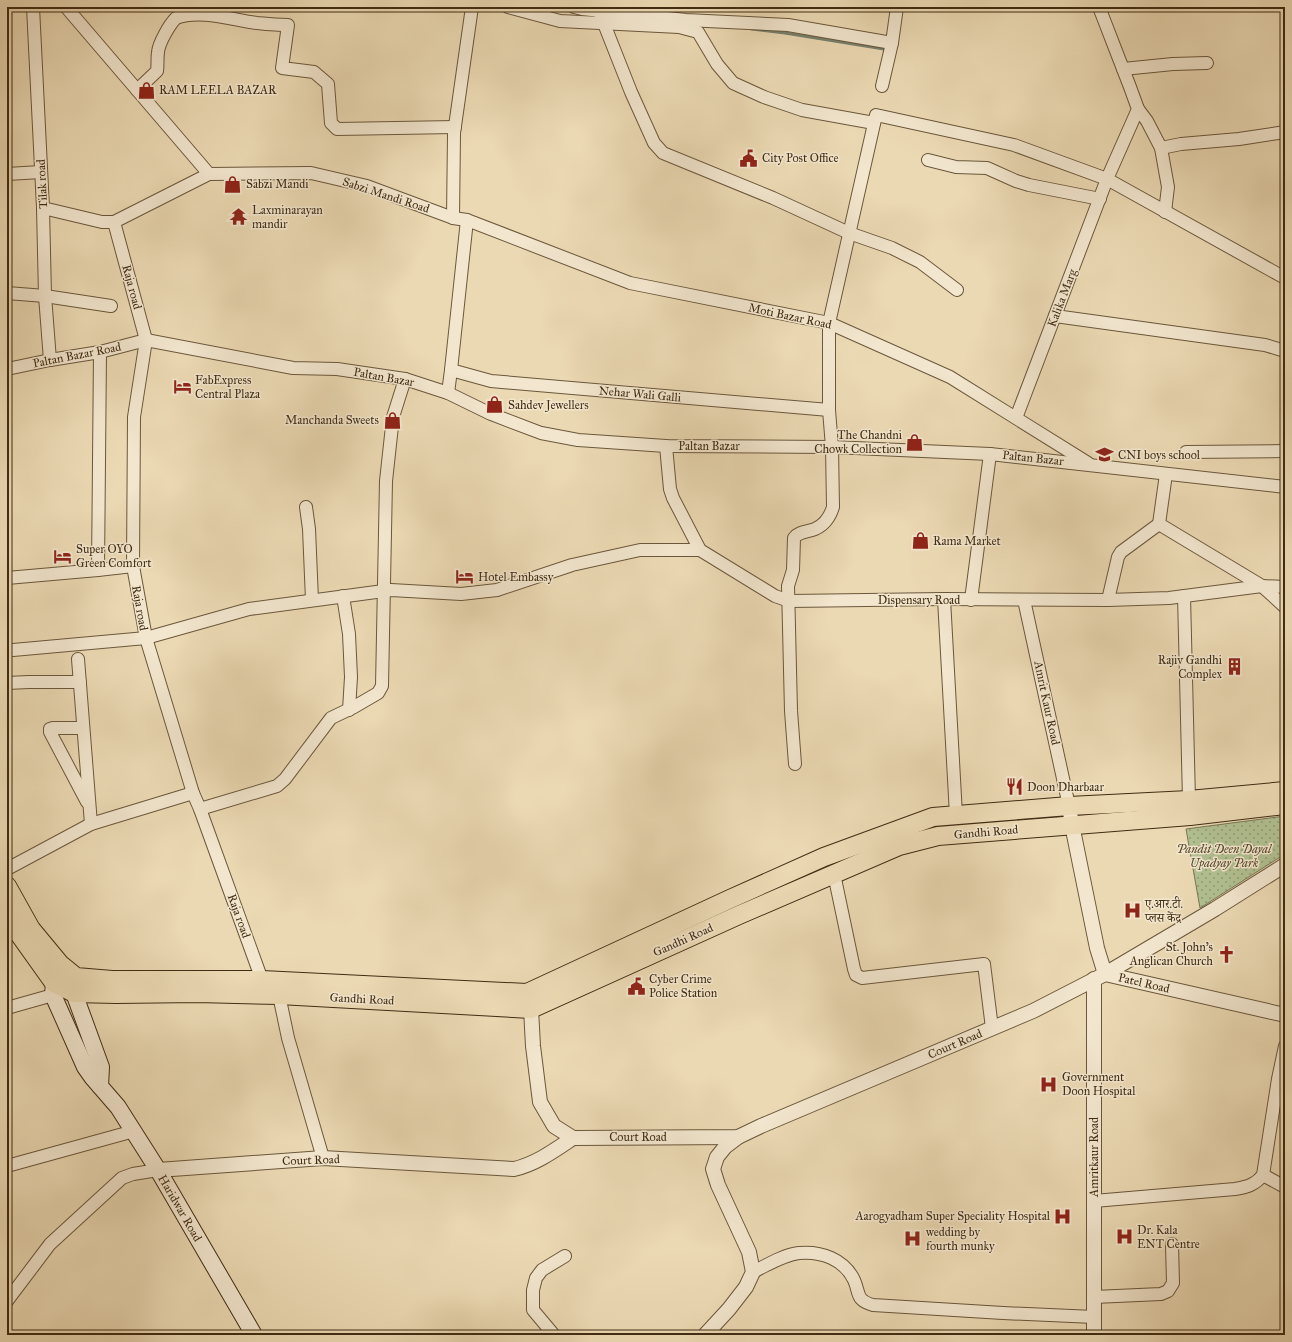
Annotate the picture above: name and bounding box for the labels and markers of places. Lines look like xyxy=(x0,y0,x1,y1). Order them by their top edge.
shop icon: RAM LEELA BAZAR xyxy=(136,80,156,100)
place label: RAM LEELA BAZAR xyxy=(159,83,277,97)
public building icon: City Post Office xyxy=(739,148,759,168)
place label: City Post Office xyxy=(762,151,839,165)
shop icon: Sabzi Mandi xyxy=(223,174,243,194)
place label: Sabzi Mandi xyxy=(246,177,309,191)
place label: Laxminarayan mandir xyxy=(252,203,323,231)
temple icon: Laxminarayan mandir xyxy=(229,207,249,227)
place label: FabExpress Central Plaza xyxy=(195,373,261,401)
hotel icon: FabExpress Central Plaza xyxy=(172,377,192,397)
shop icon: Sahdev Jewellers xyxy=(485,395,505,415)
place label: Sahdev Jewellers xyxy=(508,398,589,413)
shop icon: Manchanda Sweets xyxy=(382,410,402,430)
place label: Manchanda Sweets xyxy=(285,413,379,427)
place label: The Chandni Chowk Collection xyxy=(814,428,903,456)
shop icon: The Chandni Chowk Collection xyxy=(905,432,925,452)
school or university icon: CNI boys school xyxy=(1095,445,1115,465)
place label: CNI boys school xyxy=(1118,448,1201,462)
shop icon: Rama Market xyxy=(910,531,930,551)
place label: Rama Market xyxy=(933,534,1002,548)
place label: Super OYO Green Comfort xyxy=(76,542,152,570)
hotel icon: Super OYO Green Comfort xyxy=(53,546,73,566)
hotel icon: Hotel Embassy xyxy=(455,567,475,587)
place label: Hotel Embassy xyxy=(478,570,554,584)
place label: Rajiv Gandhi Complex xyxy=(1158,653,1223,681)
building icon: Rajiv Gandhi Complex xyxy=(1225,657,1245,677)
restaurant icon: Doon Dharbaar xyxy=(1004,777,1024,797)
place label: Doon Dharbaar xyxy=(1027,780,1104,794)
place label: ए.आर.टी. प्लस केंद्र xyxy=(1144,896,1183,925)
hospital icon: ए.आर.टी. प्लस केंद्र xyxy=(1122,901,1142,921)
place label: St. John's Anglican Church xyxy=(1129,940,1213,969)
church icon: St. John's Anglican Church xyxy=(1216,944,1236,964)
place label: Cyber Crime Police Station xyxy=(649,972,718,1000)
public building icon: Cyber Crime Police Station xyxy=(626,976,646,996)
place label: Government Doon Hospital xyxy=(1062,1070,1136,1098)
hospital icon: Government Doon Hospital xyxy=(1039,1074,1059,1094)
hospital icon: Aarogyadham Super Speciality Hospital xyxy=(1053,1206,1073,1226)
place label: Aarogyadham Super Speciality Hospital xyxy=(854,1209,1051,1224)
place label: Dr. Kala ENT Centre xyxy=(1137,1223,1200,1251)
place label: wedding by fourth munky xyxy=(926,1225,995,1253)
hospital icon: Dr. Kala ENT Centre xyxy=(1114,1227,1134,1247)
hospital icon: wedding by fourth munky xyxy=(903,1229,923,1249)

